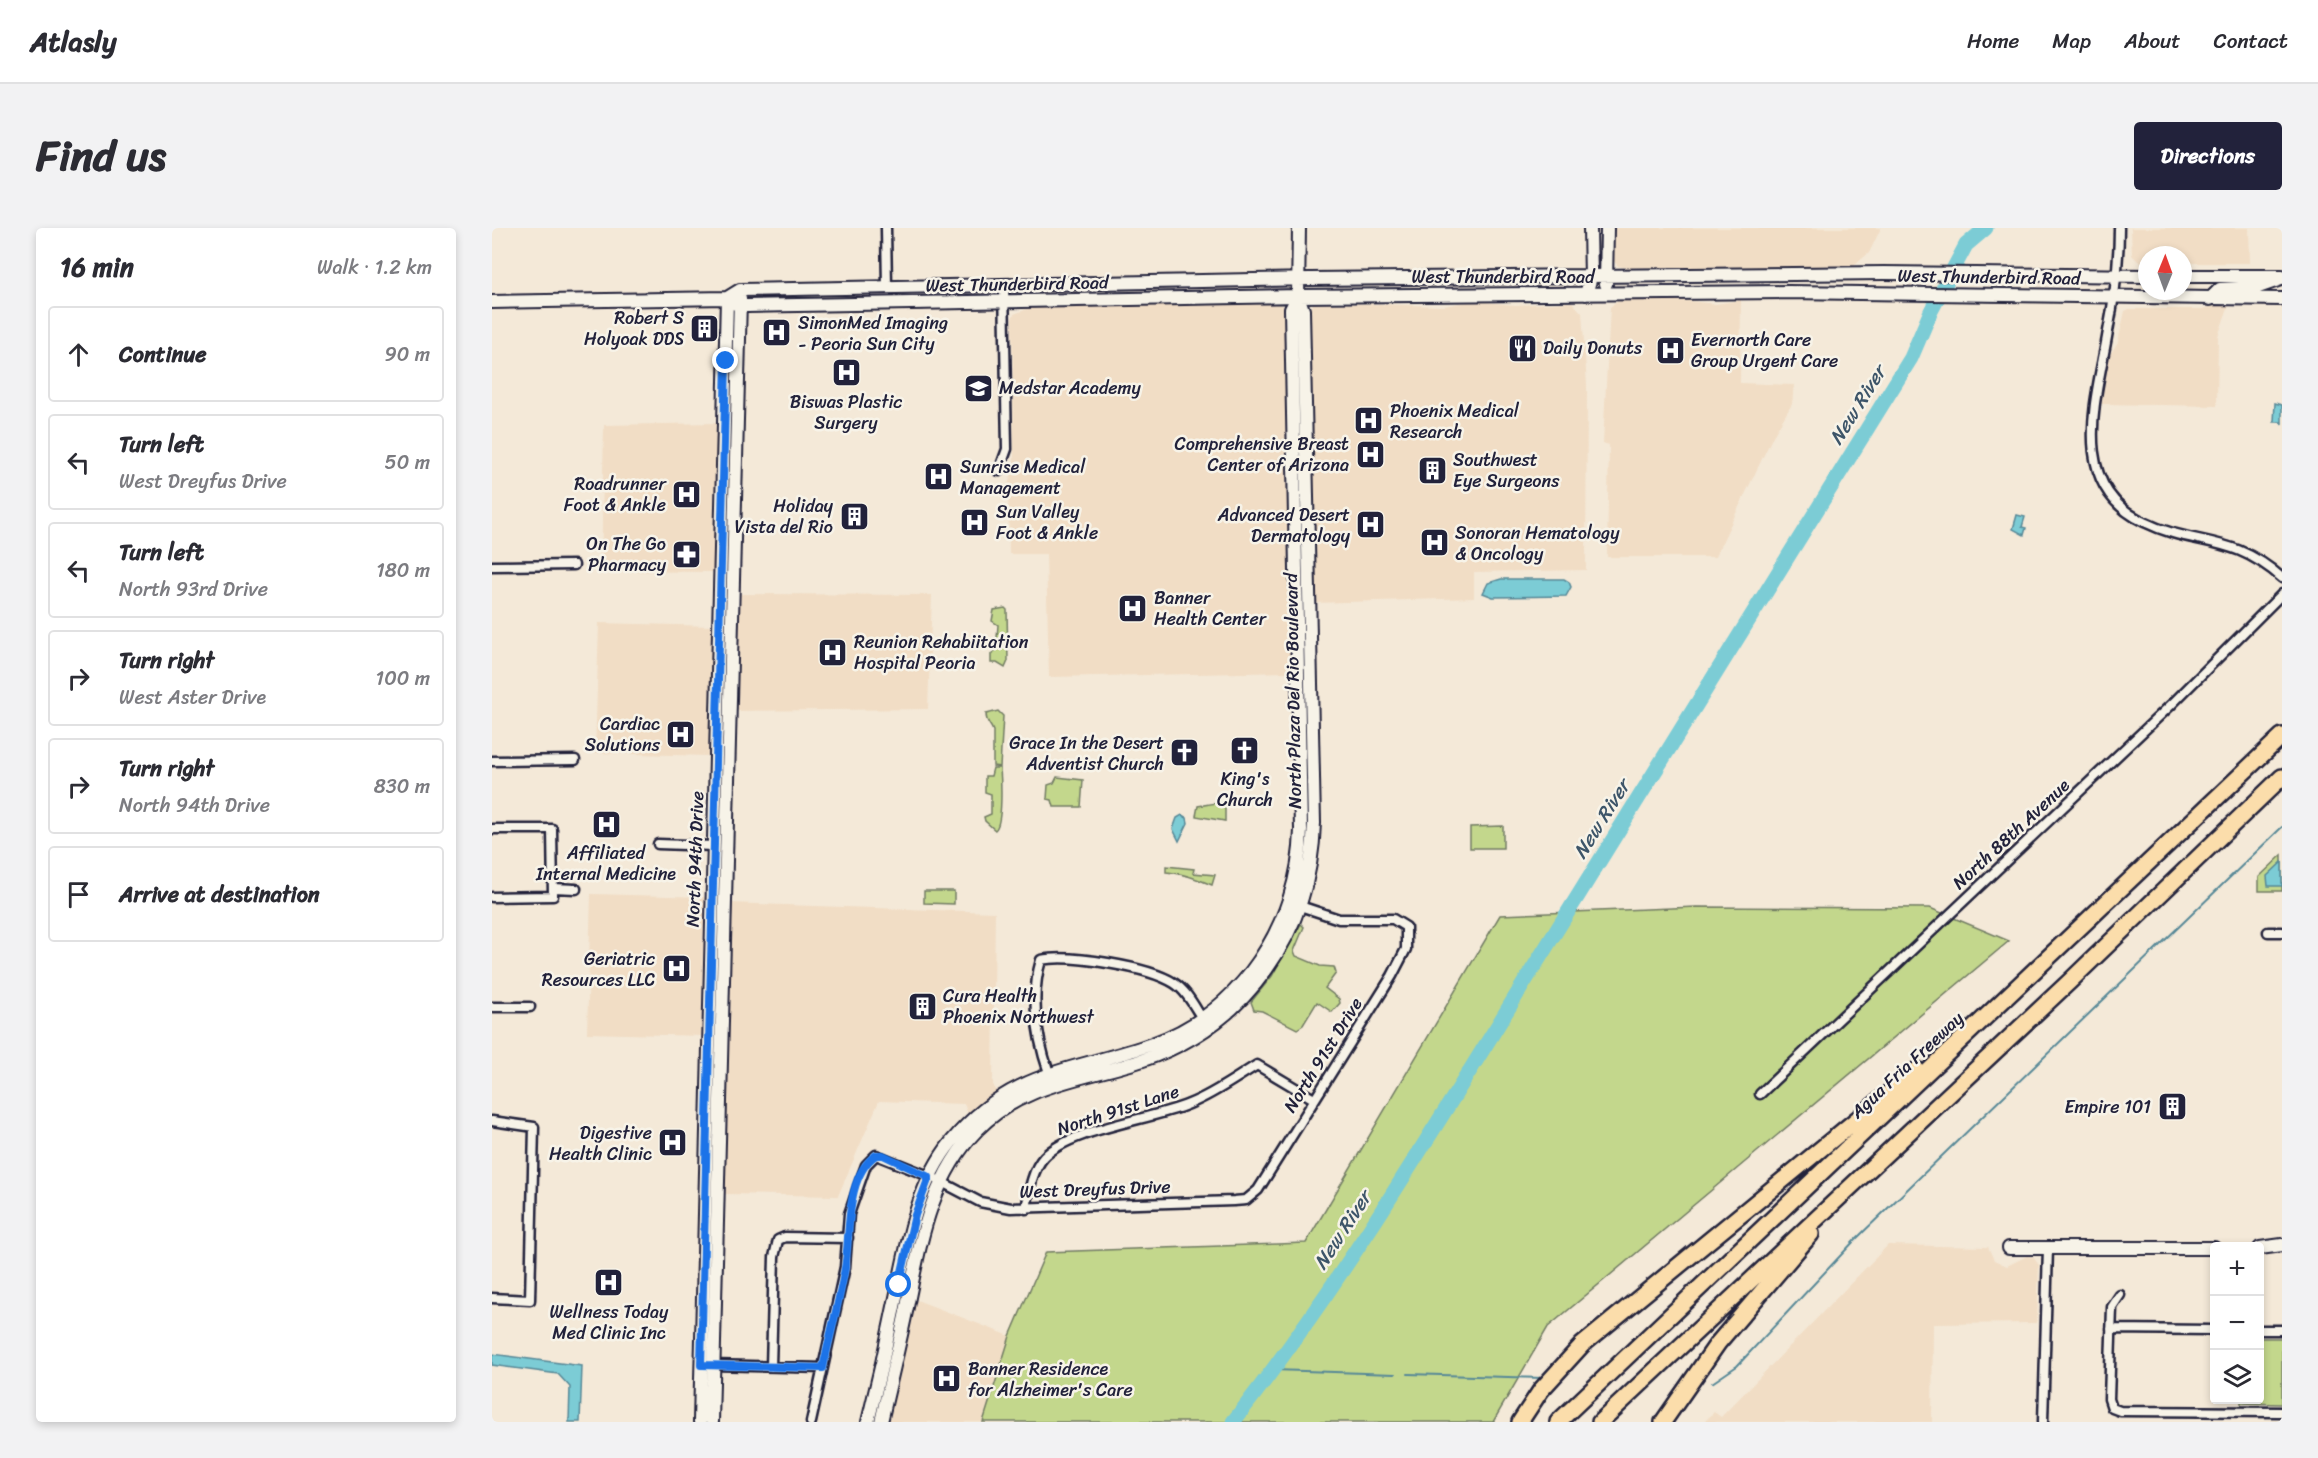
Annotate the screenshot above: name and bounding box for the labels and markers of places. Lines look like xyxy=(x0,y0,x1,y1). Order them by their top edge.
place label: Robert S Holyoak DDS xyxy=(584,302,684,355)
place label: SimonMed Imaging - Peoria Sun City xyxy=(798,307,948,360)
building icon: Robert S Holyoak DDS xyxy=(689,312,721,344)
hospital icon: SimonMed Imaging - Peoria Sun City xyxy=(761,317,793,349)
place label: Evernorth Care Group Urgent Care xyxy=(1691,324,1838,377)
restaurant icon: Daily Donuts xyxy=(1506,332,1538,364)
place label: Daily Donuts xyxy=(1543,332,1643,364)
hospital icon: Evernorth Care Group Urgent Care xyxy=(1654,334,1686,366)
hospital icon: Biswas Plastic Surgery xyxy=(830,357,862,389)
school or university icon: Medstar Academy xyxy=(962,372,994,404)
place label: Medstar Academy xyxy=(999,372,1141,404)
place label: Biswas Plastic Surgery xyxy=(790,386,902,439)
place label: Phoenix Medical Research xyxy=(1390,395,1520,448)
hospital icon: Phoenix Medical Research xyxy=(1353,405,1385,437)
place label: Comprehensive Breast Center of Arizona xyxy=(1175,428,1349,481)
hospital icon: Comprehensive Breast Center of Arizona xyxy=(1354,438,1386,470)
place label: Southwest Eye Surgeons xyxy=(1453,444,1560,497)
place label: Sunrise Medical Management xyxy=(960,451,1086,504)
building icon: Southwest Eye Surgeons xyxy=(1416,454,1448,486)
hospital icon: Sunrise Medical Management xyxy=(923,461,955,493)
place label: Roadrunner Foot & Ankle xyxy=(564,468,668,521)
hospital icon: Roadrunner Foot & Ankle xyxy=(671,478,703,510)
place label: Holiday Vista del Rio xyxy=(734,490,834,543)
place label: Sun Valley Foot & Ankle xyxy=(996,496,1098,549)
place label: Advanced Desert Dermatology xyxy=(1217,499,1351,552)
building icon: Holiday Vista del Rio xyxy=(838,500,870,532)
hospital icon: Sun Valley Foot & Ankle xyxy=(959,506,991,538)
hospital icon: Advanced Desert Dermatology xyxy=(1355,509,1387,541)
place label: Sonoran Hematology & Oncology xyxy=(1455,517,1620,570)
hospital icon: Sonoran Hematology & Oncology xyxy=(1418,527,1450,559)
place label: On The Go Pharmacy xyxy=(586,528,667,581)
pharmacy icon: On The Go Pharmacy xyxy=(671,538,703,570)
place label: Banner Health Center xyxy=(1154,582,1268,635)
hospital icon: Banner Health Center xyxy=(1117,592,1149,624)
place label: Reunion Rehabiitation Hospital Peoria xyxy=(854,626,1029,679)
hospital icon: Reunion Rehabiitation Hospital Peoria xyxy=(817,636,849,668)
place label: Cardiac Solutions xyxy=(585,708,661,761)
hospital icon: Cardiac Solutions xyxy=(665,718,697,750)
place label: Grace In the Desert Adventist Church xyxy=(1009,727,1164,780)
church icon: King's Church xyxy=(1229,734,1261,766)
church icon: Grace In the Desert Adventist Church xyxy=(1169,737,1201,769)
place label: King's Church xyxy=(1217,763,1273,816)
hospital icon: Affiliated Internal Medicine xyxy=(590,808,622,840)
place label: Affiliated Internal Medicine xyxy=(535,837,676,890)
place label: Geriatric Resources LLC xyxy=(542,943,655,996)
hospital icon: Geriatric Resources LLC xyxy=(660,953,692,985)
place label: Cura Health Phoenix Northwest xyxy=(943,980,1095,1033)
building icon: Cura Health Phoenix Northwest xyxy=(906,990,938,1022)
place label: Empire 101 xyxy=(2065,1091,2151,1123)
building icon: Empire 101 xyxy=(2156,1091,2188,1123)
place label: Digestive Health Clinic xyxy=(549,1117,652,1170)
hospital icon: Digestive Health Clinic xyxy=(657,1127,689,1159)
hospital icon: Wellness Today Med Clinic Inc xyxy=(593,1267,625,1299)
place label: Wellness Today Med Clinic Inc xyxy=(550,1296,669,1349)
place label: Banner Residence for Alzheimer's Care xyxy=(968,1353,1133,1406)
hospital icon: Banner Residence for Alzheimer's Care xyxy=(931,1363,963,1395)

